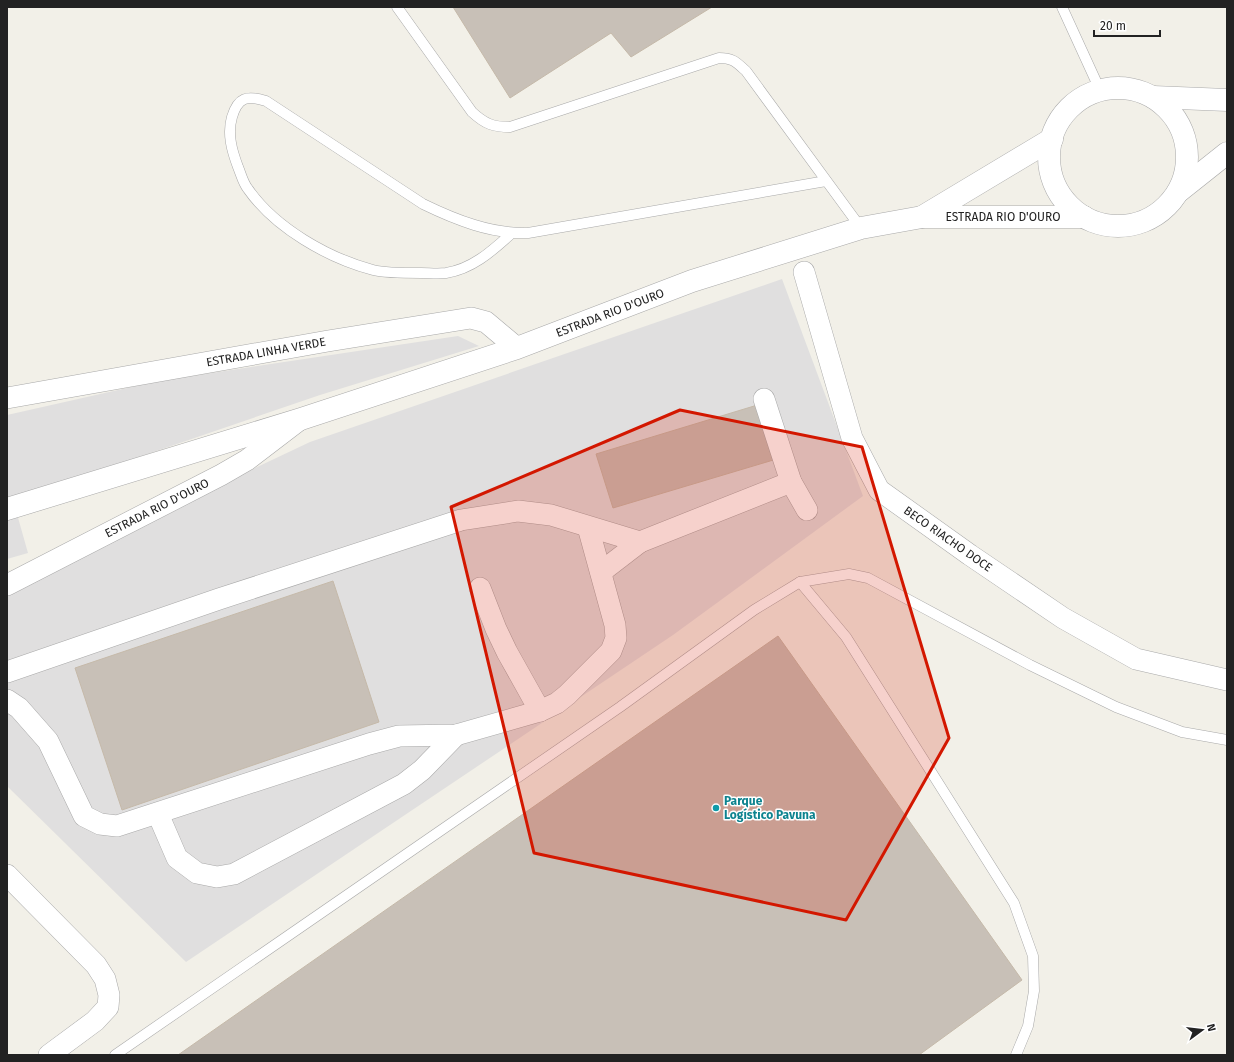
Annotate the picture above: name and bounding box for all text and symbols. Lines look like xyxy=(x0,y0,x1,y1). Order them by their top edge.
scale bar xyxy=(1094,12,1160,38)
text: 20 m xyxy=(1100,19,1126,33)
street label: ESTRADA RIO D'OURO xyxy=(946,210,1060,224)
street label: ESTRADA RIO D'OURO xyxy=(554,286,666,340)
street label: ESTRADA LINHA VERDE xyxy=(205,335,327,369)
street label: ESTRADA RIO D'OURO xyxy=(103,476,211,540)
street label: BECO RIACHO DOCE xyxy=(901,503,995,575)
place label: Parque Logístico Pavuna xyxy=(724,794,816,822)
marker: Parque Logístico Pavuna xyxy=(711,803,721,813)
north arrow xyxy=(1182,1010,1222,1050)
text: N xyxy=(1204,1022,1218,1033)

